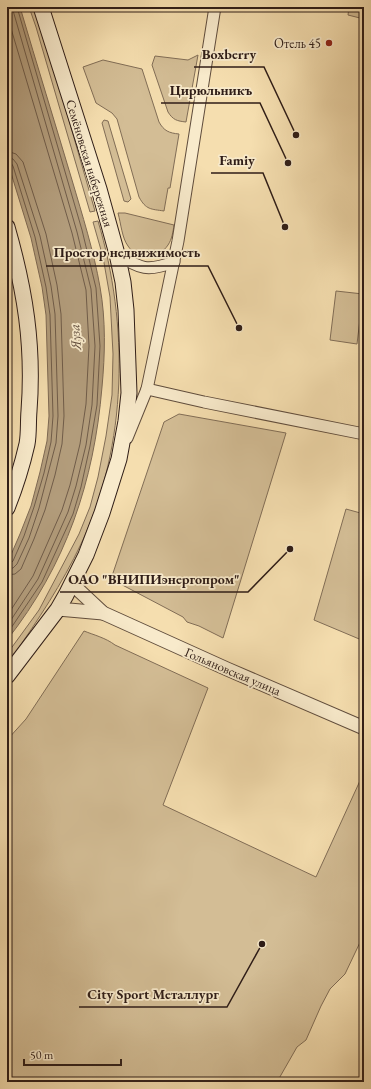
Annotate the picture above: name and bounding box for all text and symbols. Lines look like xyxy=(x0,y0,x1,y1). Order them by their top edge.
place label: Отель 45 xyxy=(274,35,321,52)
marker: Отель 45 xyxy=(324,38,334,48)
callout: Boxberry xyxy=(194,41,264,67)
text: Boxberry xyxy=(202,45,256,63)
callout: Цирюльникъ xyxy=(161,77,260,103)
text: Цирюльникъ xyxy=(170,81,253,99)
street label: Семёновская набережная xyxy=(62,97,117,229)
callout: Famiy xyxy=(211,147,263,173)
text: Famiy xyxy=(219,151,255,169)
callout: Простор недвижимость xyxy=(46,240,208,266)
text: Простор недвижимость xyxy=(54,243,201,261)
water label: Яуза xyxy=(65,323,85,352)
callout: ОАО "ВНИПИэнергопром" xyxy=(60,566,248,592)
text: ОАО "ВНИПИэнергопром" xyxy=(68,570,240,588)
street label: Гольяновская улица xyxy=(182,644,284,700)
callout: City Sport Металлург xyxy=(79,981,227,1007)
text: City Sport Металлург xyxy=(87,985,219,1003)
scale bar xyxy=(24,1041,121,1067)
text: 50 m xyxy=(30,1047,54,1063)

